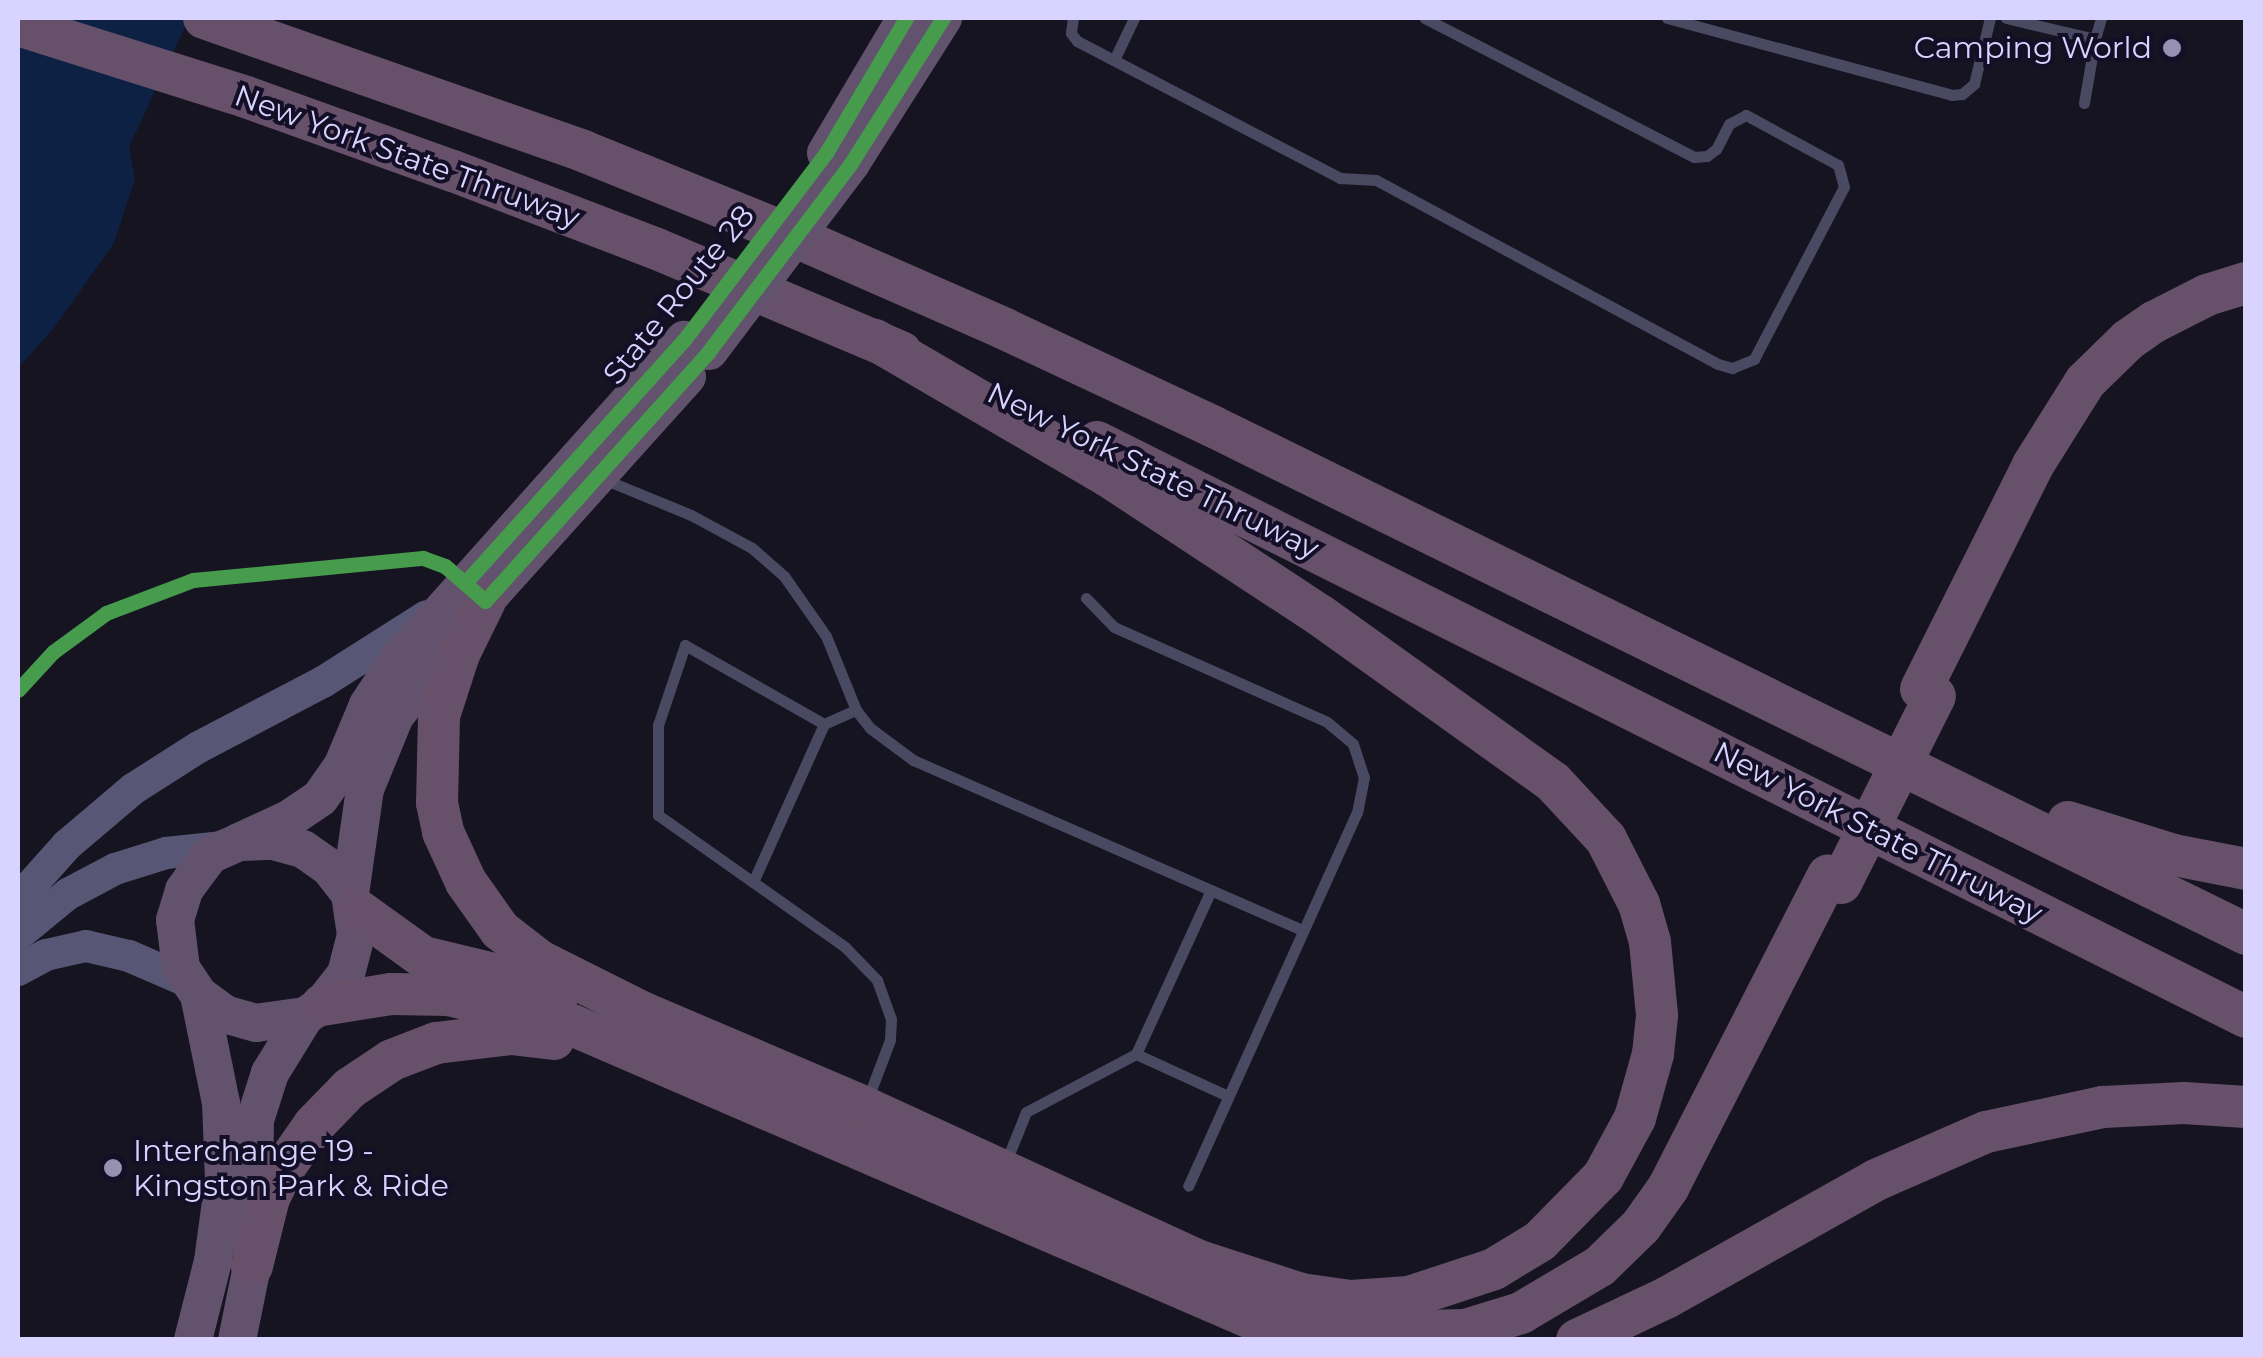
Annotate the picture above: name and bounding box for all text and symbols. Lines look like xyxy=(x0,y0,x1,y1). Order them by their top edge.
place label: Camping World xyxy=(1914,30,2152,66)
marker: Camping World xyxy=(2161,37,2183,59)
street label: New York State Thruway xyxy=(230,78,584,236)
street label: State Route 28 xyxy=(596,198,762,392)
street label: New York State Thruway xyxy=(981,375,1325,567)
street label: New York State Thruway xyxy=(1708,734,2048,932)
place label: Interchange 19 - Kingston Park & Ride xyxy=(133,1133,449,1204)
marker: Interchange 19 - Kingston Park & Ride xyxy=(102,1157,124,1179)

